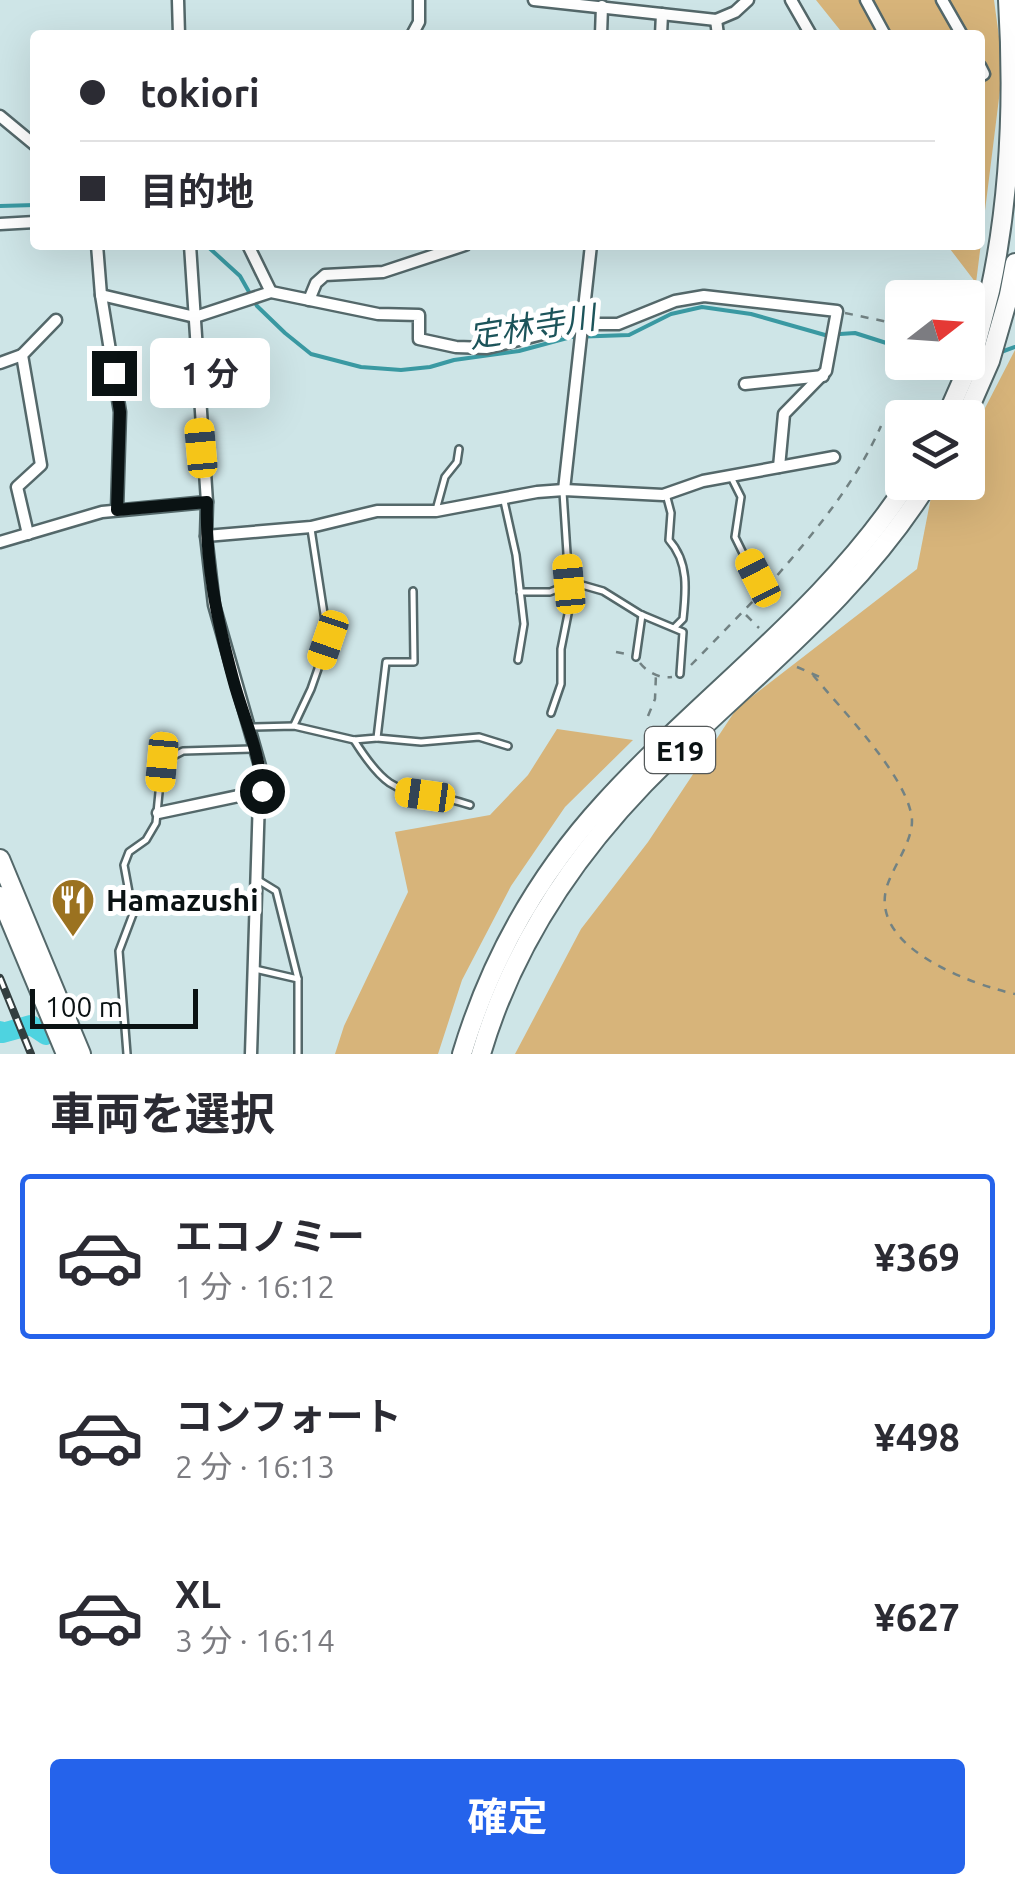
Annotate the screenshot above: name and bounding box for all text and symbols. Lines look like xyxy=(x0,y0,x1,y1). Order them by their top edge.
text: tokiori xyxy=(140,72,260,114)
text: 目的地 xyxy=(140,170,254,212)
north arrow xyxy=(885,280,985,380)
map controls xyxy=(885,280,985,500)
water label: 定林寺川 xyxy=(466,298,601,354)
callout: 1 分 xyxy=(149,338,269,408)
route end xyxy=(92,351,137,396)
text: 1 分 xyxy=(181,355,239,391)
button: layers xyxy=(885,400,985,500)
car xyxy=(183,417,219,479)
car xyxy=(731,544,785,612)
car xyxy=(551,553,587,615)
car xyxy=(304,607,352,673)
road number: E19 xyxy=(645,727,715,773)
car xyxy=(144,731,180,793)
route start xyxy=(240,769,285,814)
car xyxy=(393,776,457,814)
restaurant icon: Hamazushi xyxy=(50,877,96,938)
place label: Hamazushi xyxy=(106,883,259,917)
scale bar xyxy=(30,984,198,1028)
text: 100 m xyxy=(45,991,123,1022)
text: 車両を選択 xyxy=(50,1088,275,1139)
icon: car xyxy=(55,1212,145,1302)
text: エコノミー xyxy=(175,1215,365,1257)
text: ¥369 xyxy=(874,1236,960,1278)
text: 1 分 · 16:12 xyxy=(175,1268,335,1304)
icon: car xyxy=(55,1392,145,1482)
text: コンフォート xyxy=(175,1395,402,1437)
text: ¥498 xyxy=(874,1416,960,1458)
text: 2 分 · 16:13 xyxy=(175,1448,335,1484)
icon: car xyxy=(55,1572,145,1662)
text: XL xyxy=(175,1573,221,1615)
text: ¥627 xyxy=(874,1596,960,1638)
text: 3 分 · 16:14 xyxy=(175,1622,335,1658)
button: 確定 xyxy=(50,1759,965,1874)

